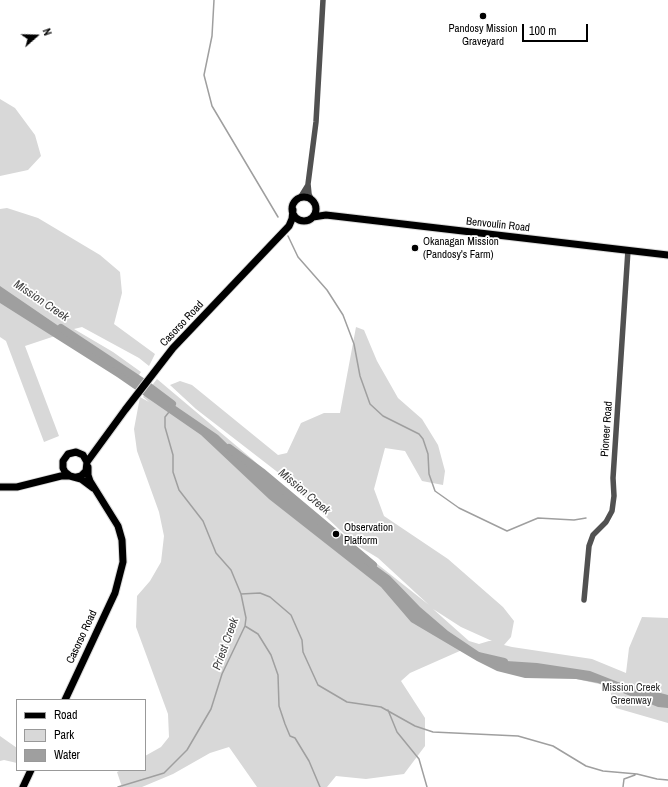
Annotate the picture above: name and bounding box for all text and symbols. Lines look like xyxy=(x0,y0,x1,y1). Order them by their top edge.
marker: Pandosy Mission Graveyard xyxy=(478,11,488,21)
north arrow xyxy=(16,16,56,56)
scale bar xyxy=(524,16,590,42)
place label: Pandosy Mission Graveyard xyxy=(448,22,518,48)
text: 100 m xyxy=(529,23,556,39)
text: N xyxy=(40,26,55,37)
street label: Benvoulin Road xyxy=(465,215,531,235)
place label: Okanagan Mission (Pandosy's Farm) xyxy=(423,235,499,261)
marker: Okanagan Mission (Pandosy's Farm) xyxy=(410,243,420,253)
water label: Mission Creek xyxy=(11,277,71,325)
street label: Casorso Road xyxy=(158,298,206,350)
street label: Pioneer Road xyxy=(598,401,616,457)
water label: Mission Creek xyxy=(275,466,333,518)
place label: Observation Platform xyxy=(344,521,393,547)
marker: Observation Platform xyxy=(331,529,341,539)
street label: Casorso Road xyxy=(64,608,100,666)
water label: Priest Creek xyxy=(210,616,242,672)
park label: Mission Creek Greenway xyxy=(602,681,660,707)
legend xyxy=(16,699,146,771)
text: Road xyxy=(54,707,78,723)
text: Park xyxy=(54,727,74,743)
text: Water xyxy=(54,747,80,763)

